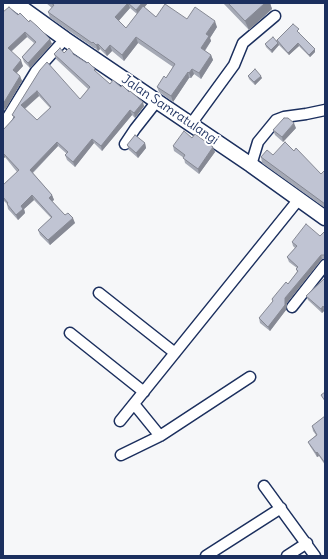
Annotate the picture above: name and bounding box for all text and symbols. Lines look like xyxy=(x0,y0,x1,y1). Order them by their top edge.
street label: Jalan Samratulangi xyxy=(119,72,221,148)

